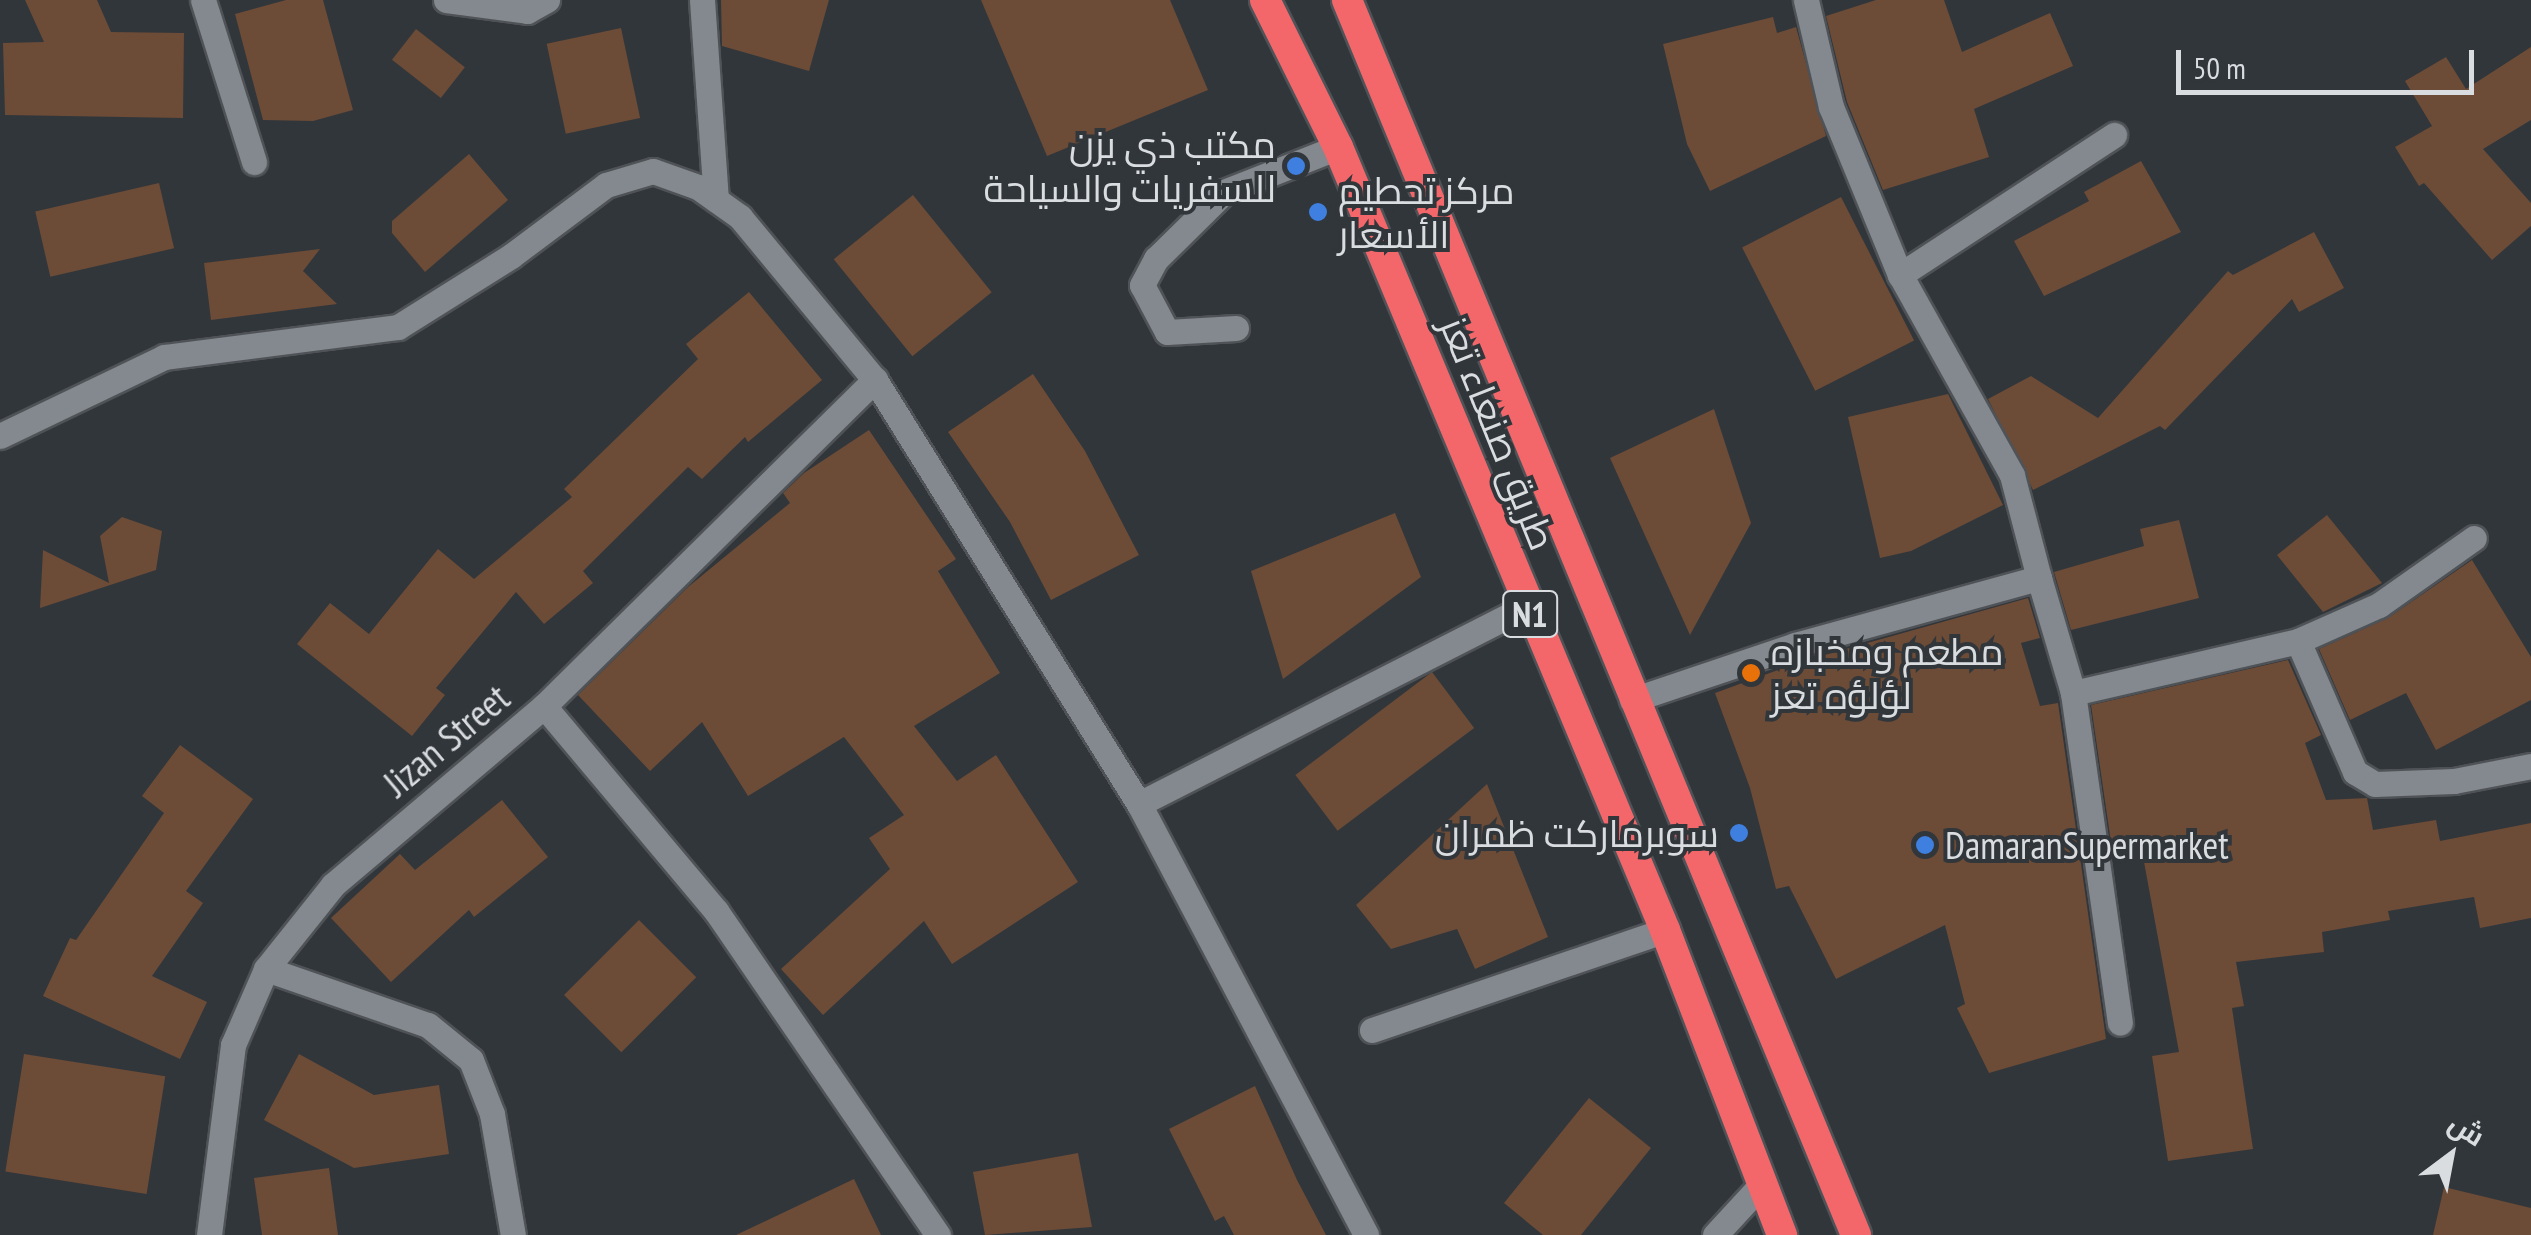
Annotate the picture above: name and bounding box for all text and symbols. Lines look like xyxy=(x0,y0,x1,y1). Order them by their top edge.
scale bar xyxy=(2181,30,2478,92)
text: 50 m xyxy=(2193,48,2246,87)
place label: مكتب ذي يزن للسفريات والسياحة xyxy=(984,121,1276,210)
marker: مكتب ذي يزن للسفريات والسياحة xyxy=(1285,155,1307,177)
place label: مركز تحطيم الأسعار xyxy=(1338,167,1515,256)
marker: مركز تحطيم الأسعار xyxy=(1307,201,1329,223)
street label: طريق صنعاء تعز xyxy=(1432,310,1566,556)
road number: N1 xyxy=(1500,584,1560,644)
place label: مطعم ومخبازه لؤلؤه تعز xyxy=(1771,628,2004,718)
marker: مطعم ومخبازه لؤلؤه تعز xyxy=(1740,662,1762,684)
street label: Jizan Street xyxy=(374,674,518,806)
place label: سوبرماركت ظمران xyxy=(1435,810,1719,856)
marker: سوبرماركت ظمران xyxy=(1728,822,1750,844)
place label: DamaranSupermarket xyxy=(1945,822,2229,868)
marker: DamaranSupermarket xyxy=(1914,834,1936,856)
text: ش xyxy=(2442,1104,2492,1154)
north arrow xyxy=(2401,1105,2501,1205)

